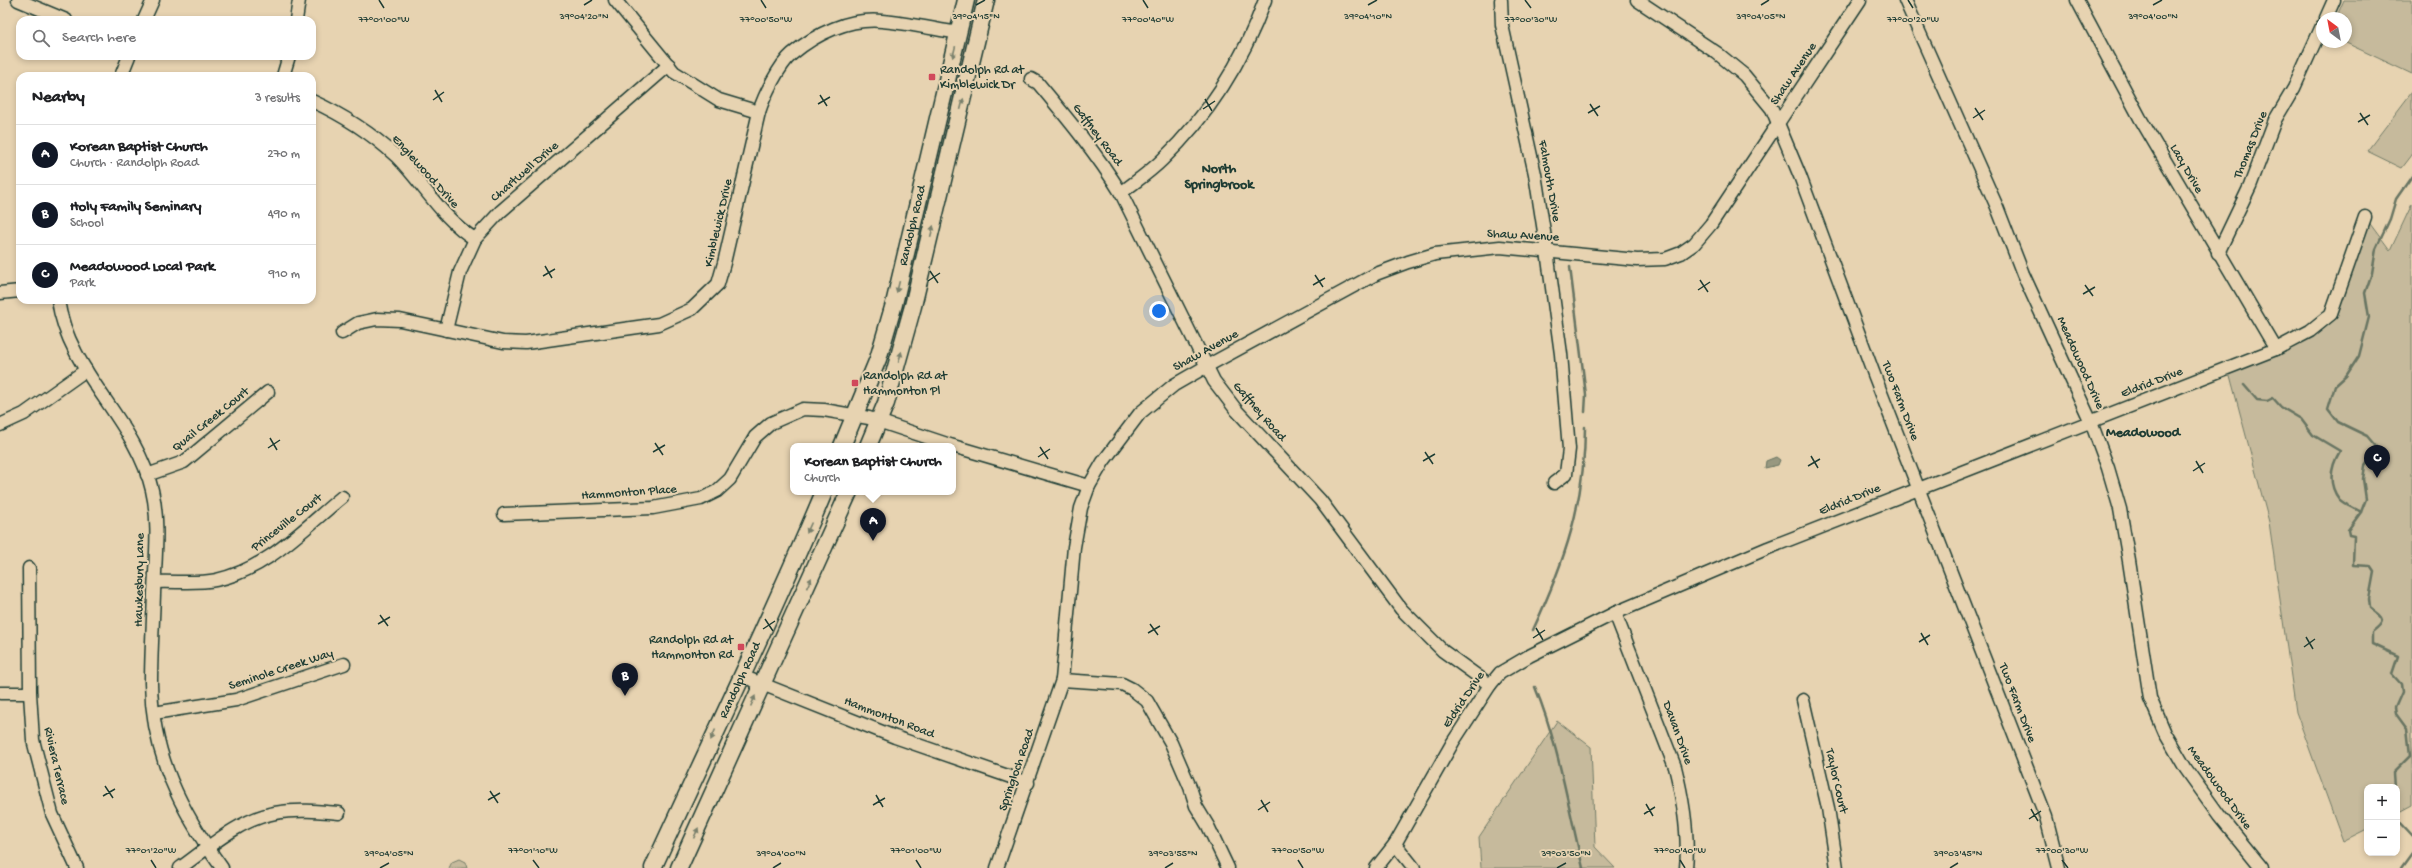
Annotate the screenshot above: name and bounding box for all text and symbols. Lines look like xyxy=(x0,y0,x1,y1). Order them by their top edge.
text: 39°04'20"N xyxy=(559,11,609,23)
text: 39°04'15"N xyxy=(951,11,1000,23)
text: 39°04'10"N xyxy=(1343,11,1392,23)
text: 39°04'05"N xyxy=(1735,11,1786,23)
text: 39°04'00"N xyxy=(2127,11,2178,23)
north arrow xyxy=(2316,12,2352,48)
text: 77°01'00"W xyxy=(357,14,410,26)
text: 77°00'50"W xyxy=(739,14,793,26)
text: 77°00'40"W xyxy=(1121,14,1174,26)
text: 77°00'30"W xyxy=(1504,14,1558,26)
text: 77°00'20"W xyxy=(1886,14,1940,26)
search box xyxy=(16,16,316,60)
icon: search xyxy=(30,27,52,49)
text: Search here xyxy=(62,29,136,47)
street label: Shaw Avenue xyxy=(1768,40,1821,108)
one-way arrow xyxy=(950,45,956,58)
place label: Randolph Rd at Kimblewick Dr xyxy=(940,63,1026,93)
marker: Randolph Rd at Kimblewick Dr xyxy=(927,72,937,82)
text: Nearby xyxy=(32,88,85,108)
text: 3 results xyxy=(255,91,300,106)
one-way arrow xyxy=(959,98,965,110)
street label: Gaffney Road xyxy=(1069,101,1126,170)
street label: Thomas Drive xyxy=(2230,109,2271,182)
street label: Englewood Drive xyxy=(388,132,462,212)
text: Korean Baptist Church xyxy=(70,138,208,156)
street label: Chartwell Drive xyxy=(488,138,562,206)
street label: Falmouth Drive xyxy=(1534,138,1564,223)
street label: Lacy Drive xyxy=(2166,142,2206,196)
text: A xyxy=(41,147,49,162)
text: 270 m xyxy=(267,147,300,162)
text: Church · Randolph Road xyxy=(70,156,199,171)
district label: North Springbrook xyxy=(1184,161,1255,194)
street label: Kimblewick Drive xyxy=(702,177,737,269)
street label: Randolph Road xyxy=(896,182,930,267)
text: Holy Family Seminary xyxy=(70,198,201,216)
text: B xyxy=(42,207,48,222)
text: 490 m xyxy=(268,207,300,222)
text: School xyxy=(70,216,104,231)
one-way arrow xyxy=(929,225,935,237)
street label: Shaw Avenue xyxy=(1486,227,1560,245)
text: Meadowood Local Park xyxy=(70,258,215,276)
text: C xyxy=(41,267,49,282)
text: 910 m xyxy=(269,267,300,282)
text: Park xyxy=(70,276,95,291)
one-way arrow xyxy=(895,281,901,293)
your location xyxy=(1149,301,1169,321)
street label: Meadowood Drive xyxy=(2053,314,2107,412)
street label: Shaw Avenue xyxy=(1171,327,1242,375)
one-way arrow xyxy=(897,350,903,362)
street label: Two Farm Drive xyxy=(1878,358,1922,443)
street label: Eldrid Drive xyxy=(2119,364,2185,402)
place label: Randolph Rd at Hammonton Pl xyxy=(863,369,949,399)
marker: Randolph Rd at Hammonton Pl xyxy=(850,378,860,388)
street label: Gaffney Road xyxy=(1229,379,1290,446)
street label: Quail Creek Court xyxy=(170,383,254,456)
district label: Meadowood xyxy=(2106,425,2182,442)
popup xyxy=(790,443,956,495)
pin: C xyxy=(2364,445,2390,478)
text: Korean Baptist Church xyxy=(804,453,942,471)
text: Church xyxy=(804,471,840,486)
street label: Eldrid Drive xyxy=(1817,481,1883,519)
street label: Hammonton Place xyxy=(581,482,678,504)
street label: Princeville Court xyxy=(248,490,327,556)
pin: A xyxy=(860,508,886,541)
one-way arrow xyxy=(806,522,812,533)
street label: Hawkesbury Lane xyxy=(132,533,148,627)
one-way arrow xyxy=(806,577,812,589)
place label: Randolph Rd at Hammonton Rd xyxy=(649,633,735,663)
street label: Randolph Road xyxy=(716,639,765,721)
marker: Randolph Rd at Hammonton Rd xyxy=(736,642,746,652)
street label: Seminole Creek Way xyxy=(227,646,336,694)
street label: Two Farm Drive xyxy=(1995,660,2039,745)
pin: B xyxy=(612,663,638,696)
street label: Eldrid Drive xyxy=(1440,669,1489,731)
street label: Hammonton Road xyxy=(842,694,938,743)
one-way arrow xyxy=(750,695,757,707)
street label: Davan Drive xyxy=(1658,698,1695,767)
street label: Riviera Terrace xyxy=(40,726,72,806)
street label: Springloch Road xyxy=(996,726,1039,813)
one-way arrow xyxy=(710,729,716,740)
street label: Meadowood Drive xyxy=(2184,743,2255,833)
street label: Taylor Court xyxy=(1821,746,1851,816)
map controls xyxy=(2364,784,2400,856)
button: + xyxy=(2364,784,2400,820)
button: − xyxy=(2364,820,2400,856)
one-way arrow xyxy=(692,827,699,839)
text: 77°01'20"W xyxy=(125,845,177,857)
text: 77°01'10"W xyxy=(507,845,558,857)
text: 77°01'00"W xyxy=(889,845,942,857)
text: 77°00'50"W xyxy=(1271,845,1325,857)
text: 77°00'40"W xyxy=(1653,845,1706,857)
text: 77°00'30"W xyxy=(2035,845,2089,857)
text: 39°04'05"N xyxy=(363,848,414,860)
text: 39°04'00"N xyxy=(755,848,806,860)
text: 39°03'55"N xyxy=(1147,848,1198,860)
text: 39°03'50"N xyxy=(1540,848,1591,860)
text: 39°03'45"N xyxy=(1933,848,1983,860)

